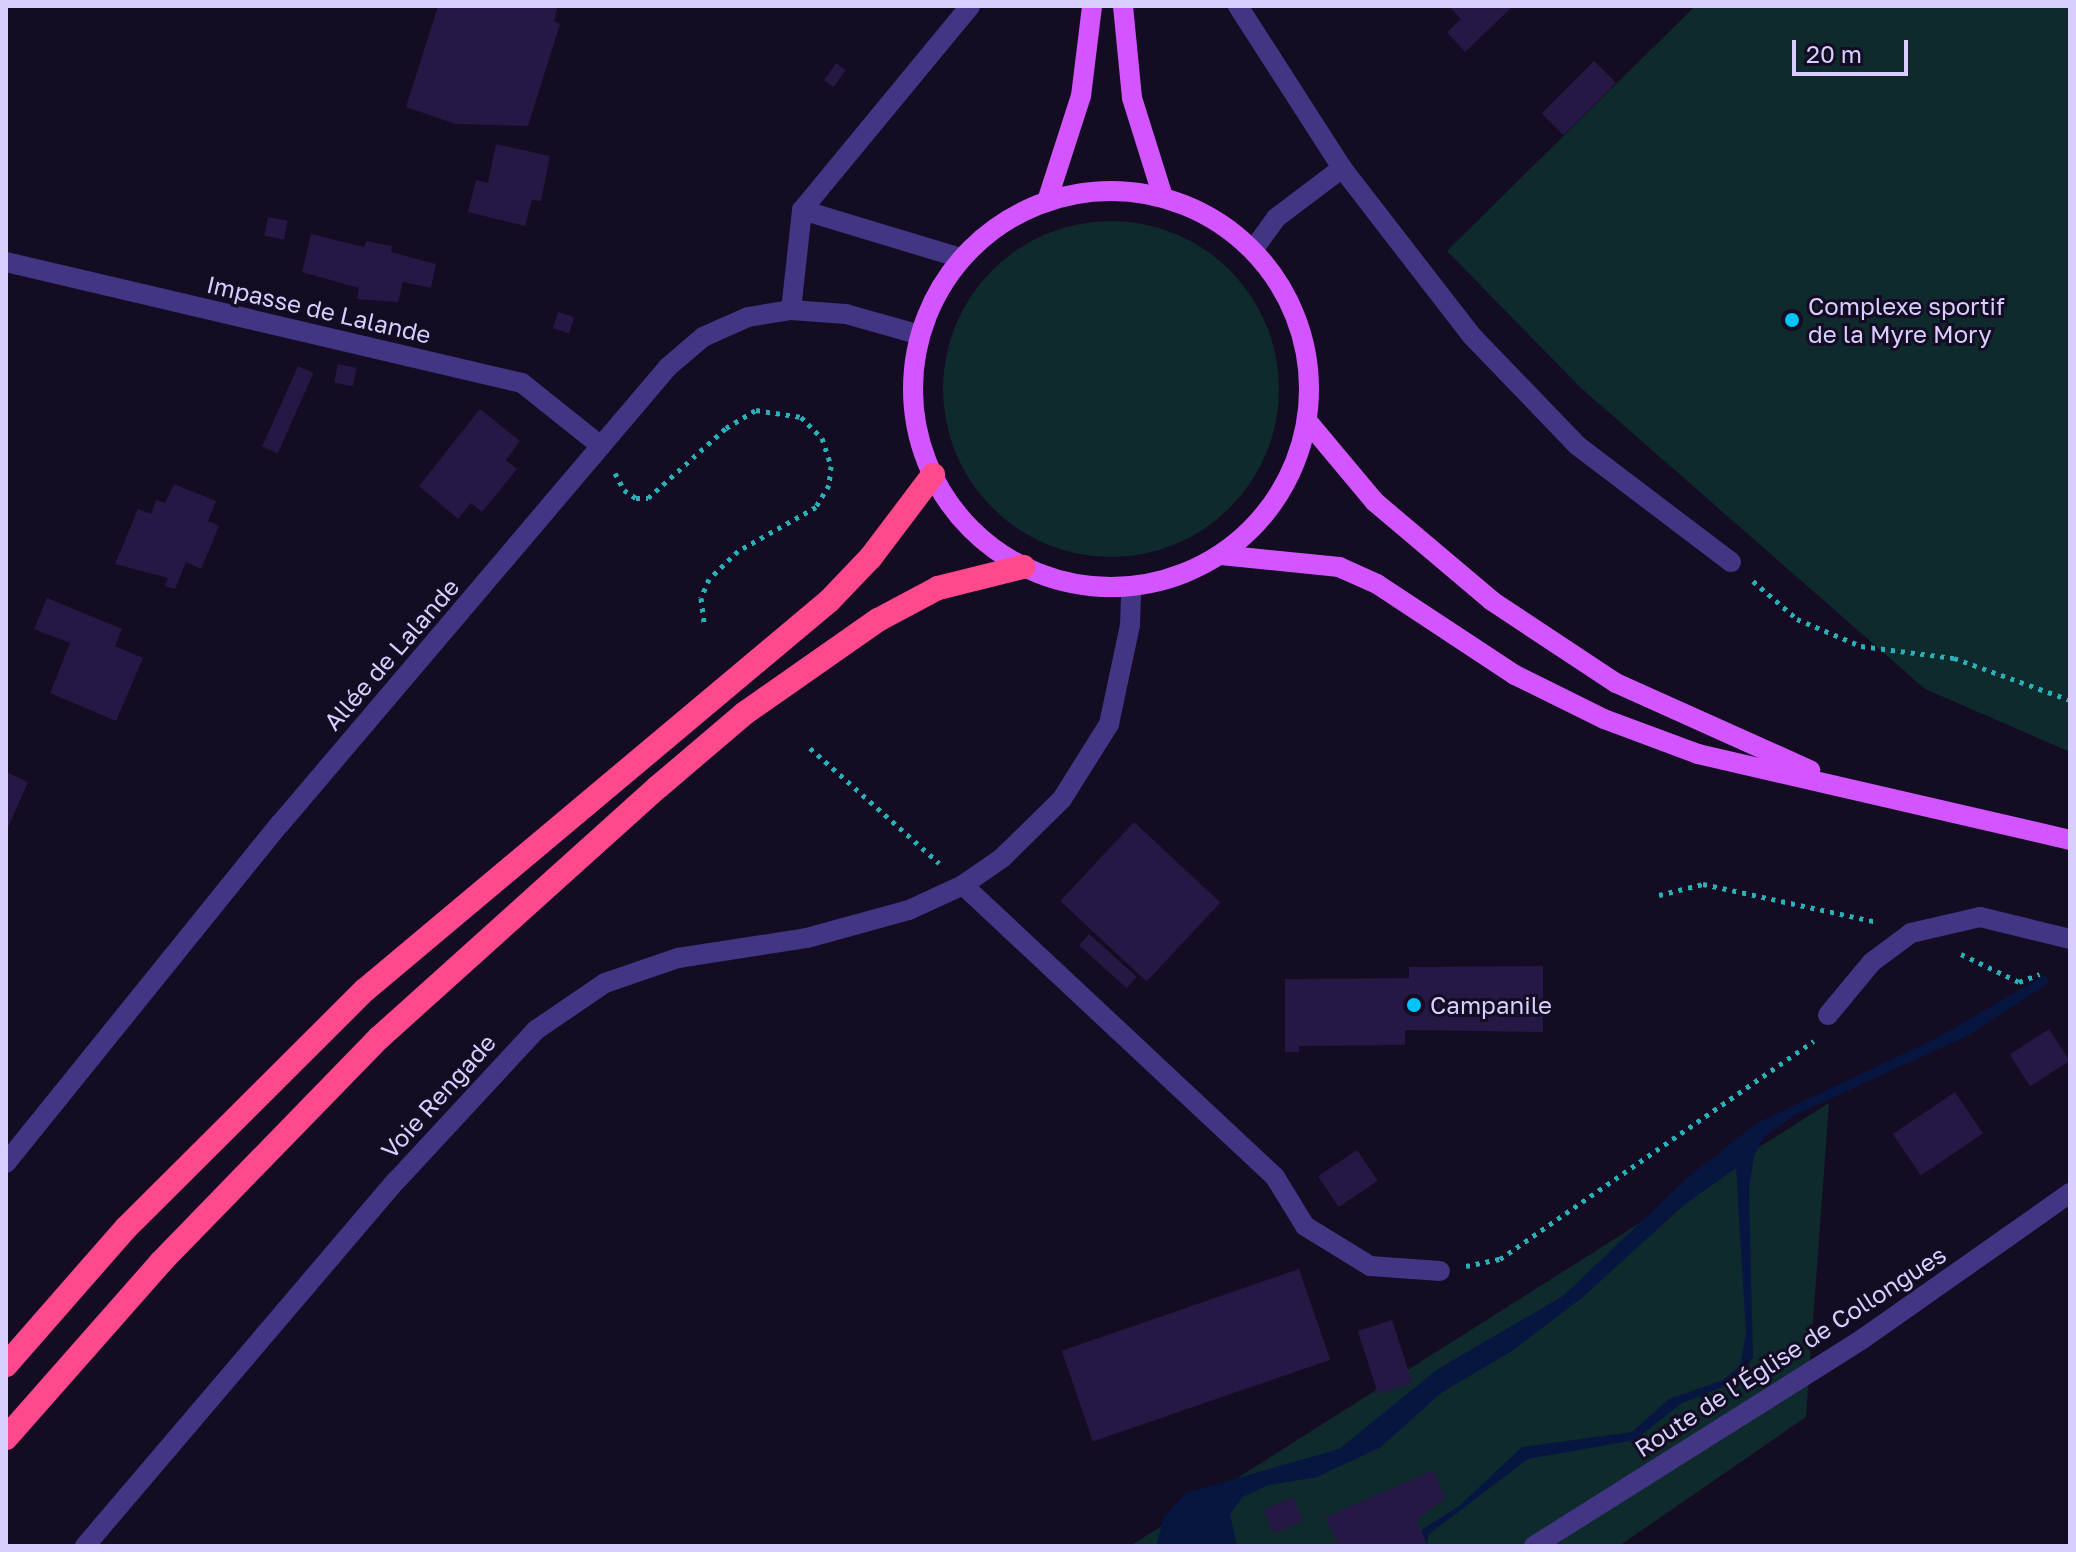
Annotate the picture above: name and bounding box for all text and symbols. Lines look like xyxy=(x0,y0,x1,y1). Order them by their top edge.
scale bar xyxy=(1796,24,1912,74)
text: 20 m xyxy=(1806,39,1862,68)
street label: Impasse de Lalande xyxy=(204,269,434,349)
place label: Complexe sportif de la Myre Mory xyxy=(1808,292,2005,348)
marker: Complexe sportif de la Myre Mory xyxy=(1783,311,1801,329)
street label: Allée de Lalande xyxy=(317,572,465,736)
place label: Campanile xyxy=(1430,991,1552,1019)
marker: Campanile xyxy=(1405,996,1423,1014)
street label: Voie Rengade xyxy=(375,1028,501,1164)
street label: Route de l’Église de Collongues xyxy=(1629,1239,1951,1463)

